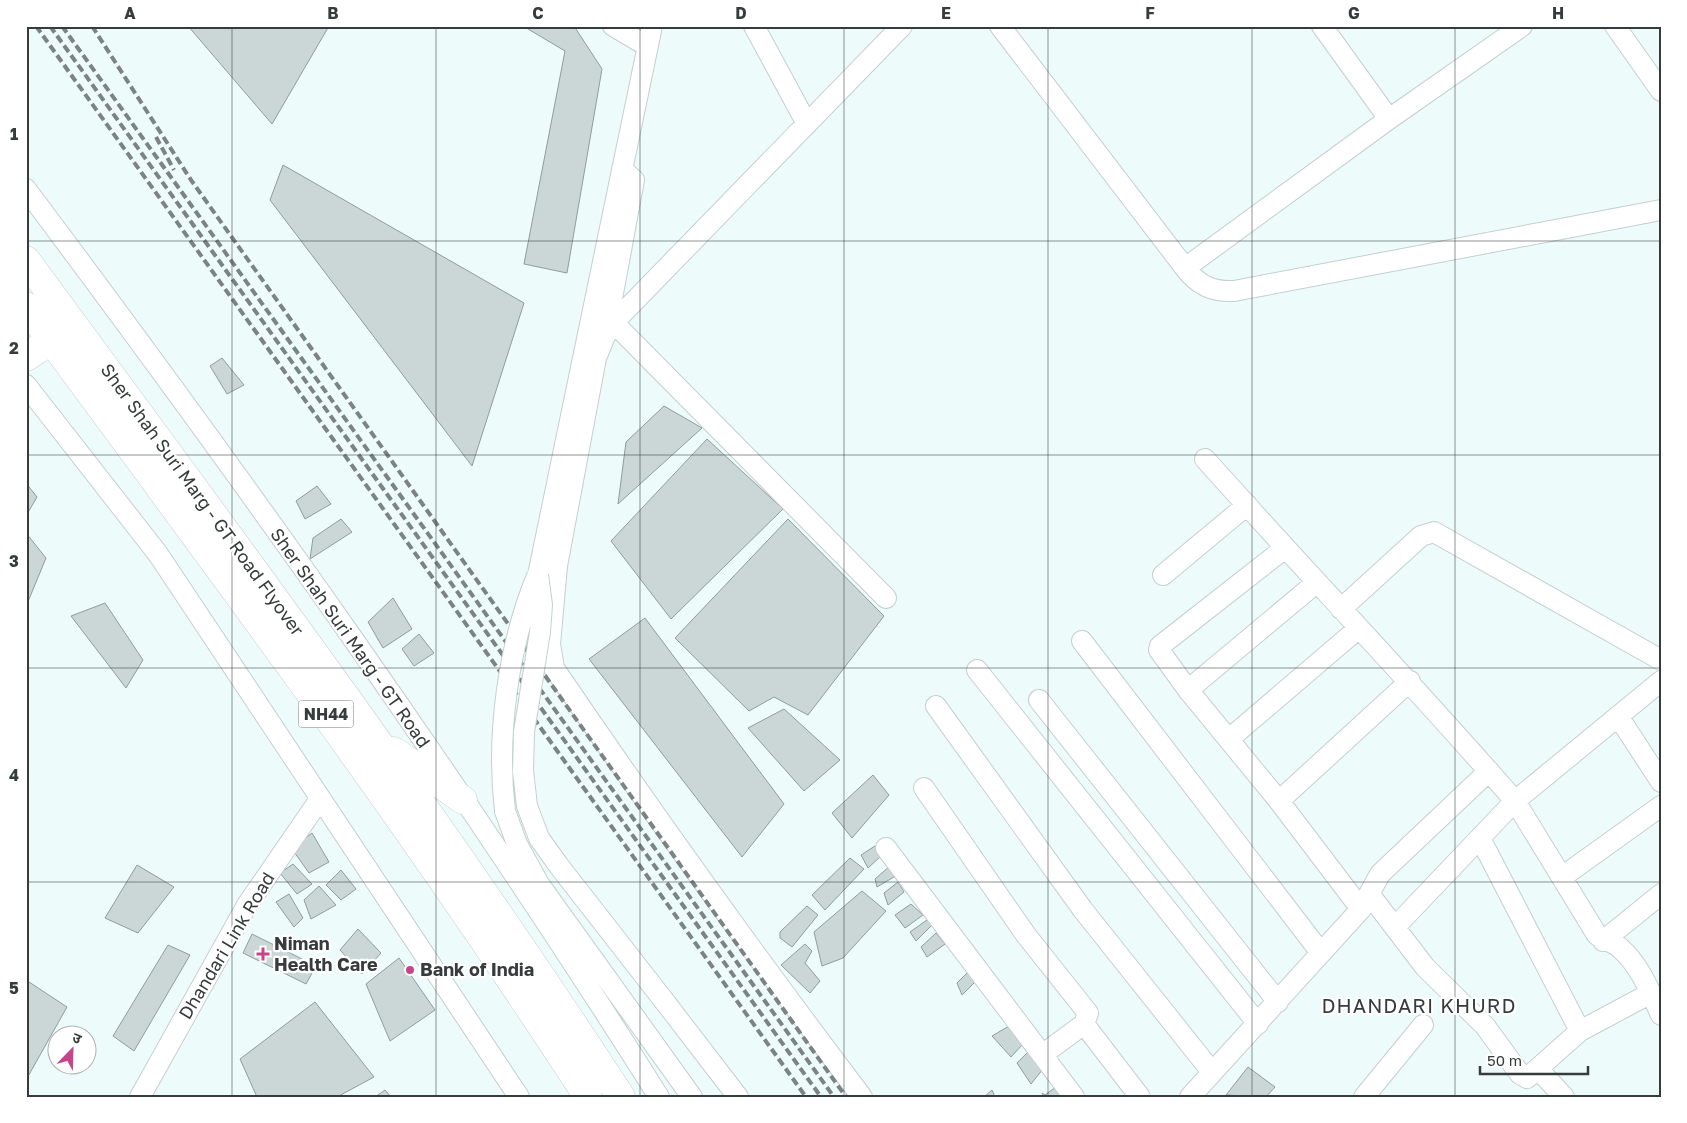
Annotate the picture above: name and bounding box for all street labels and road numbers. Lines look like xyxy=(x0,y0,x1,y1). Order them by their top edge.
street label: Sher Shah Suri Marg - GT Road Flyover xyxy=(97,359,309,640)
street label: Sher Shah Suri Marg - GT Road xyxy=(266,523,435,752)
road number: NH44 xyxy=(298,701,354,728)
street label: Dhandari Link Road xyxy=(174,868,279,1023)

